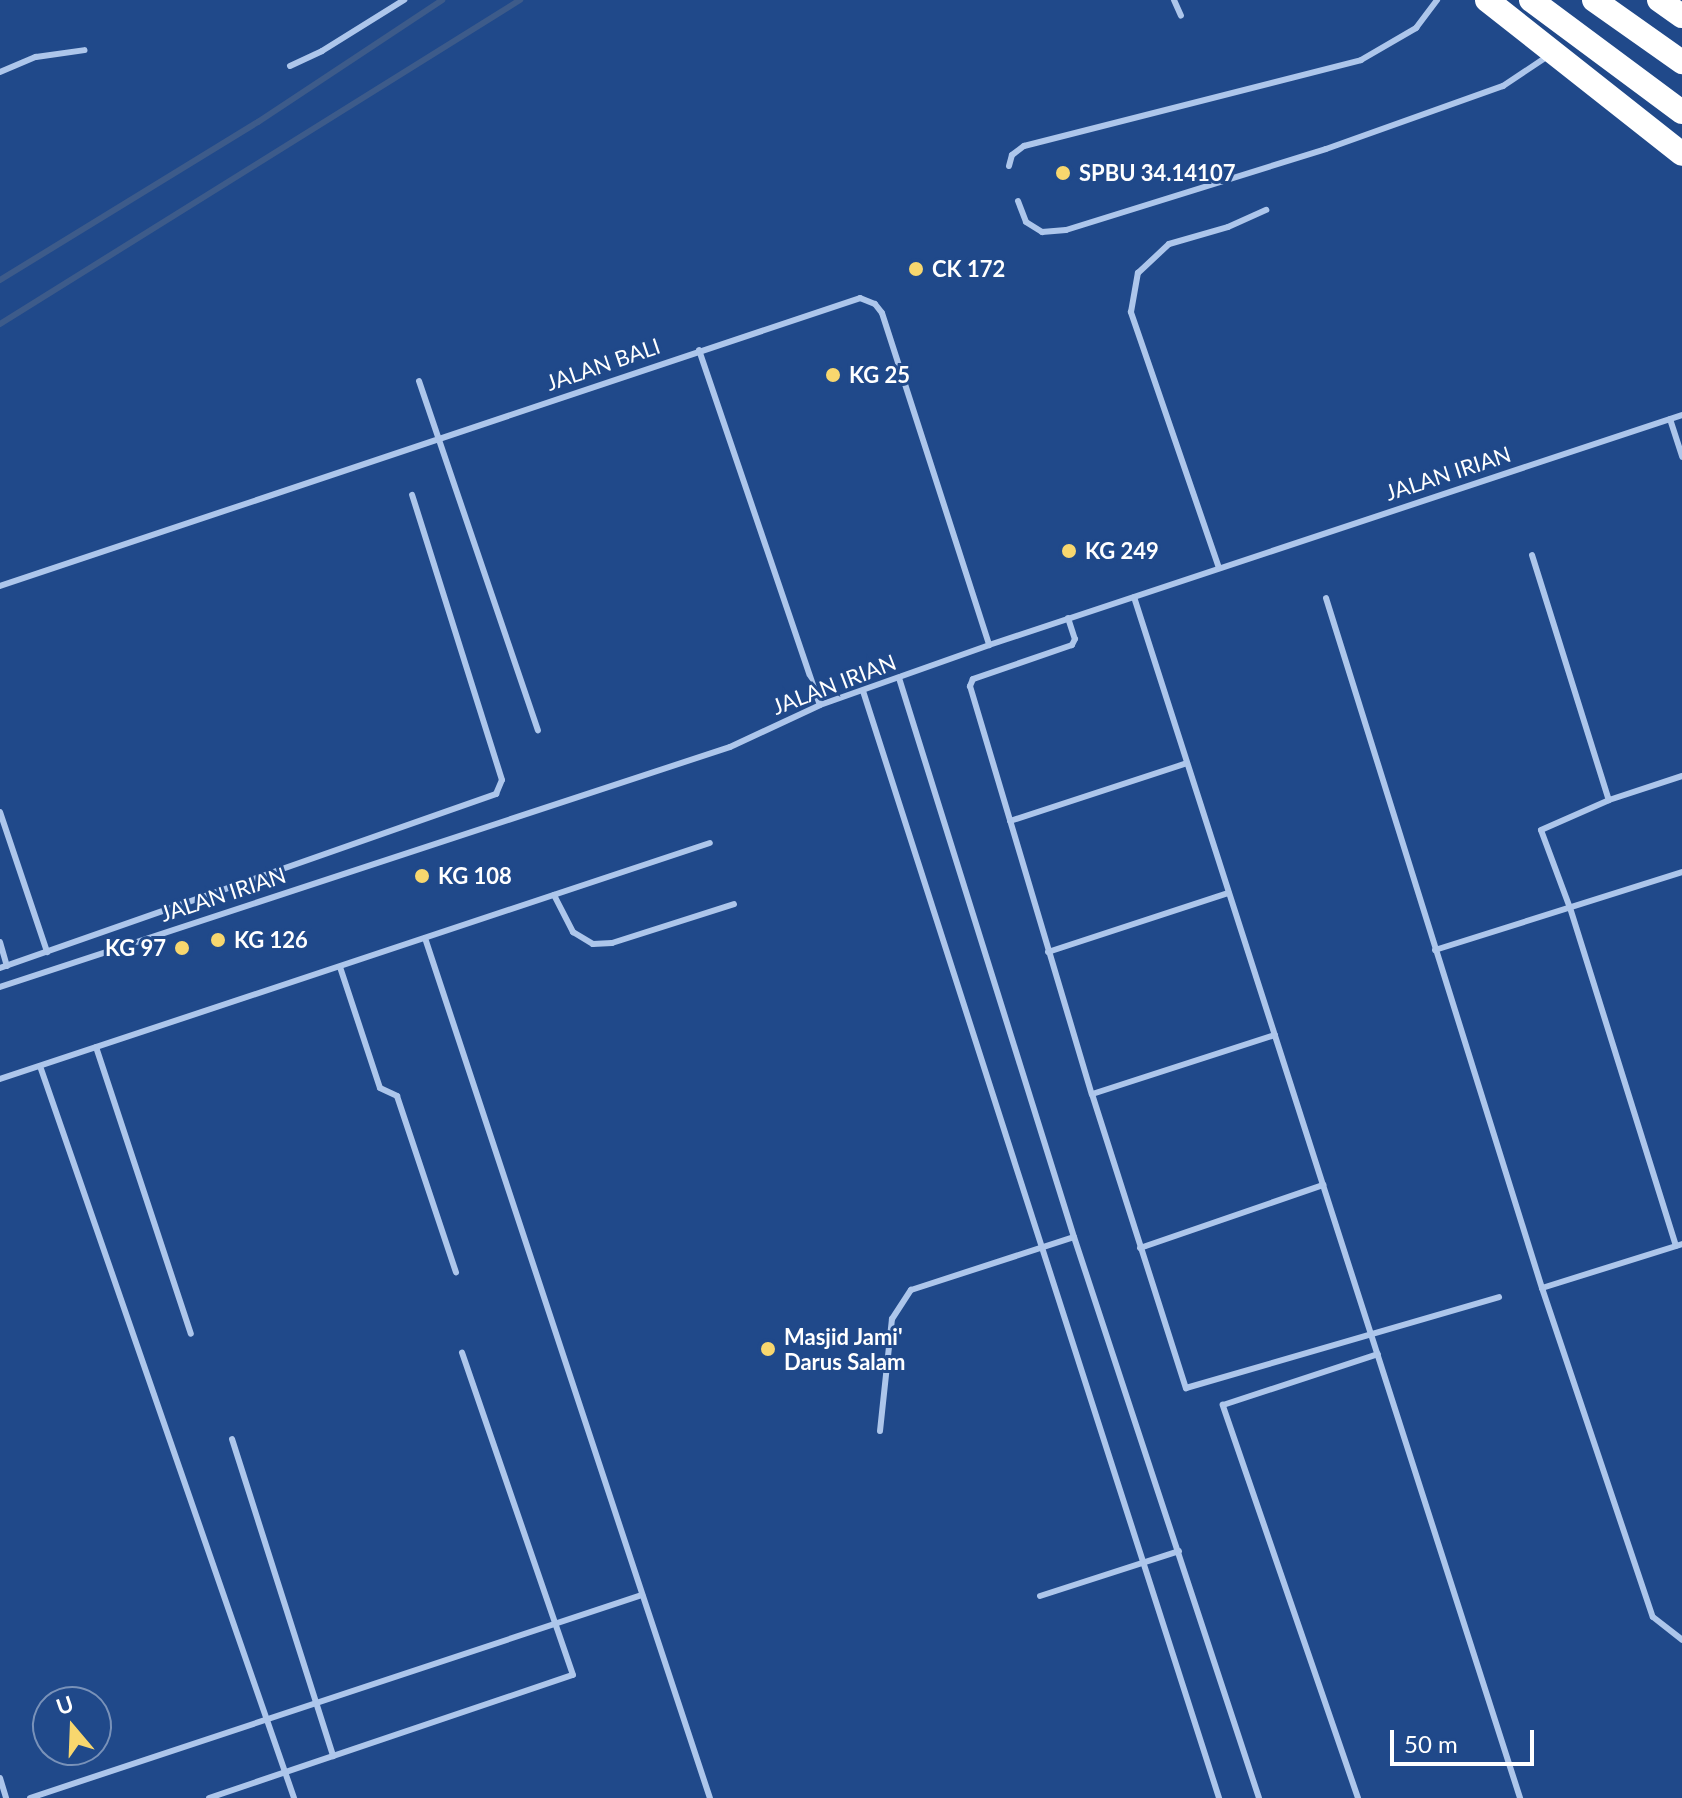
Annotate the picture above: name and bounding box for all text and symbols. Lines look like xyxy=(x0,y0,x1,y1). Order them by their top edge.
place label: SPBU 34.14107 xyxy=(1079,160,1235,186)
marker: SPBU 34.14107 xyxy=(1054,164,1072,182)
place label: CK 172 xyxy=(932,256,1005,282)
marker: CK 172 xyxy=(907,260,925,278)
street label: JALAN BALI xyxy=(542,332,664,396)
place label: KG 25 xyxy=(849,362,910,388)
marker: KG 25 xyxy=(824,366,842,384)
street label: JALAN IRIAN xyxy=(1382,440,1514,506)
place label: KG 249 xyxy=(1085,538,1159,564)
marker: KG 249 xyxy=(1060,542,1078,560)
street label: JALAN IRIAN xyxy=(768,648,900,720)
street label: JALAN IRIAN xyxy=(157,861,289,927)
place label: KG 108 xyxy=(438,863,512,889)
marker: KG 108 xyxy=(413,867,431,885)
place label: KG 126 xyxy=(234,927,308,953)
marker: KG 126 xyxy=(209,931,227,949)
place label: KG 97 xyxy=(105,935,166,961)
marker: KG 97 xyxy=(173,939,191,957)
place label: Masjid Jami' Darus Salam xyxy=(784,1323,905,1374)
marker: Masjid Jami' Darus Salam xyxy=(759,1340,777,1358)
north arrow xyxy=(32,1686,112,1766)
text: U xyxy=(53,1689,77,1720)
scale bar xyxy=(1394,1714,1538,1764)
text: 50 m xyxy=(1404,1729,1458,1758)

